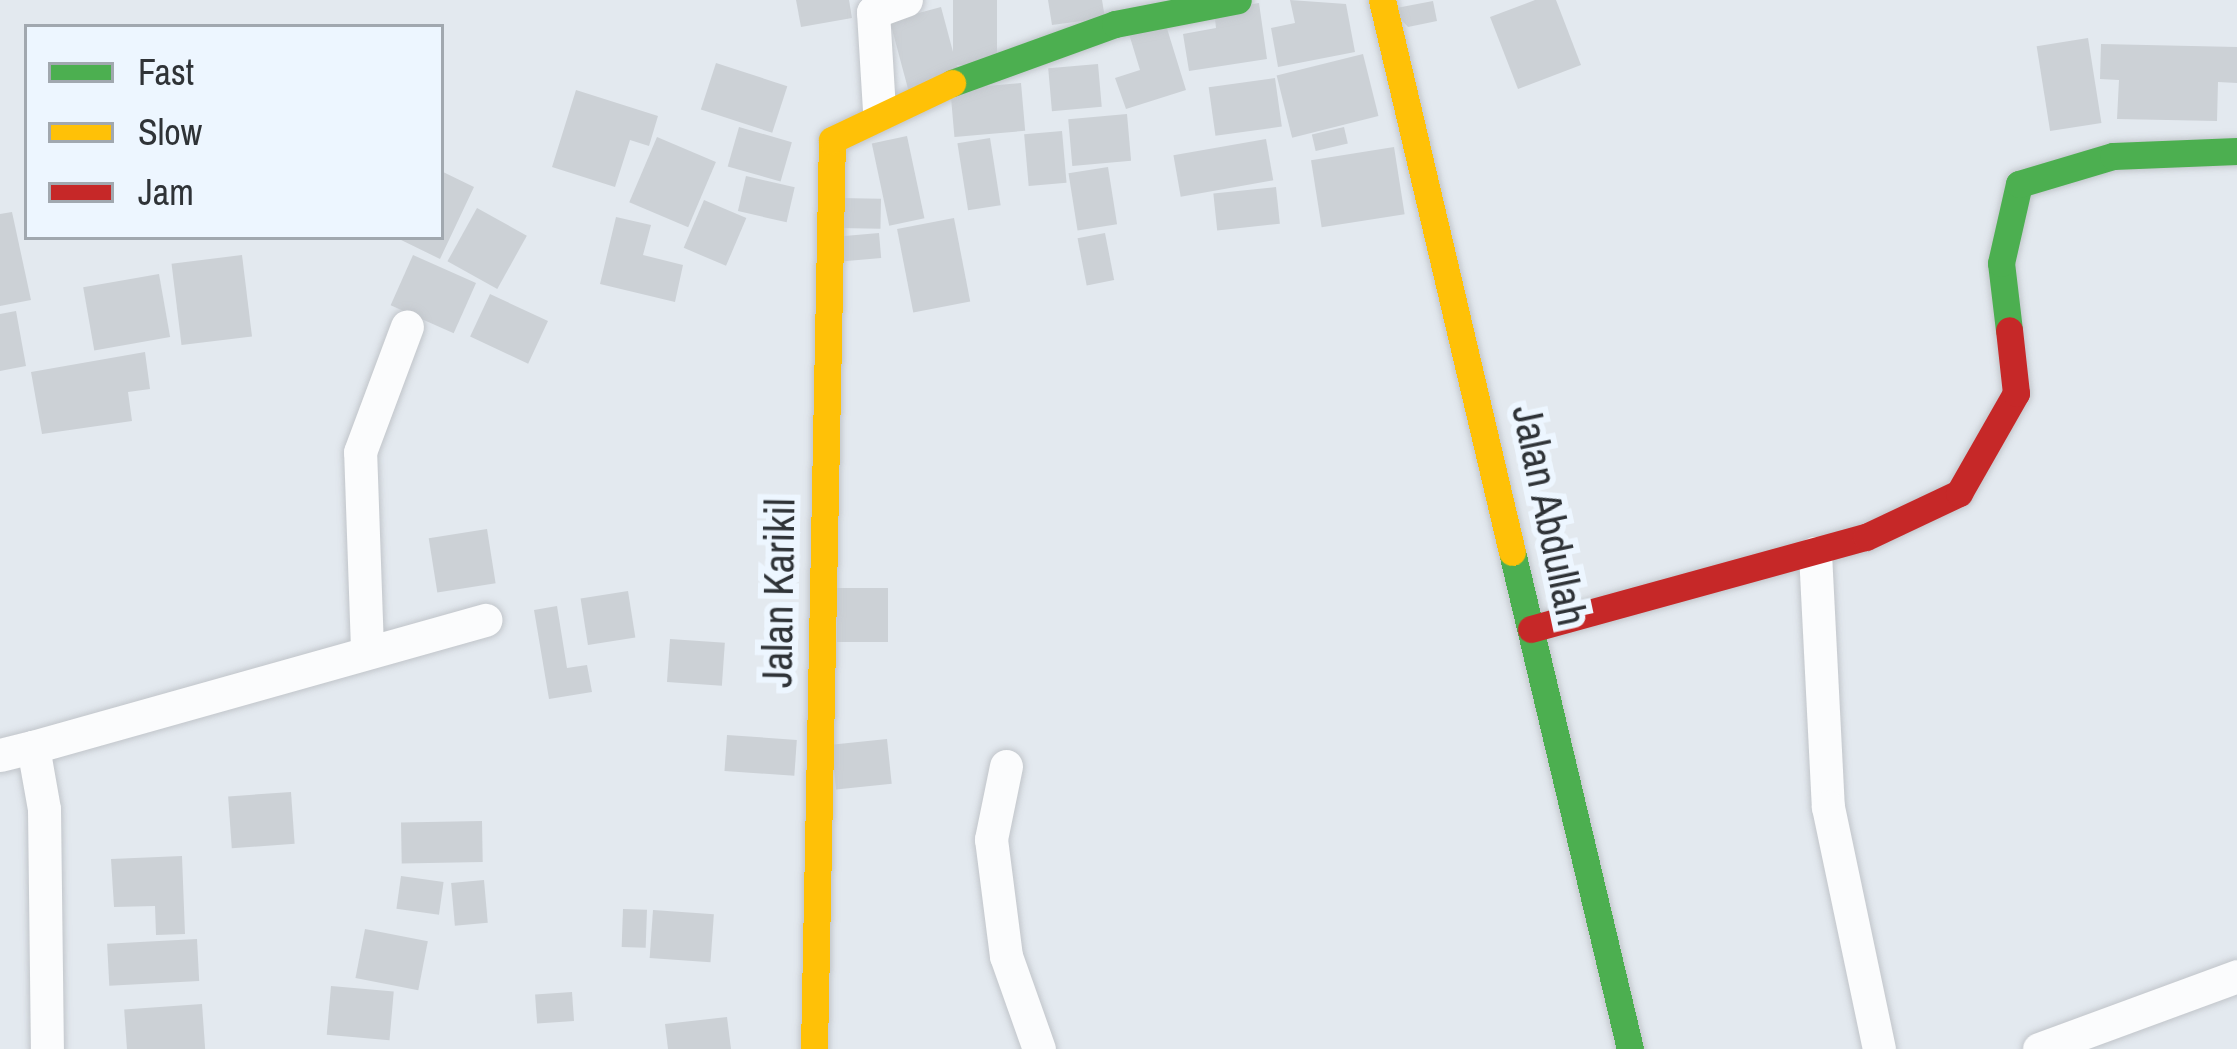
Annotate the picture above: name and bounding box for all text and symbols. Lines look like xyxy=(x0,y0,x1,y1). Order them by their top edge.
legend xyxy=(24,24,444,240)
text: Fast xyxy=(138,48,194,96)
text: Slow xyxy=(138,108,202,156)
text: Jam xyxy=(138,168,194,216)
street label: Jalan Abdullah xyxy=(1502,399,1598,631)
street label: Jalan Karikil xyxy=(751,498,805,688)

